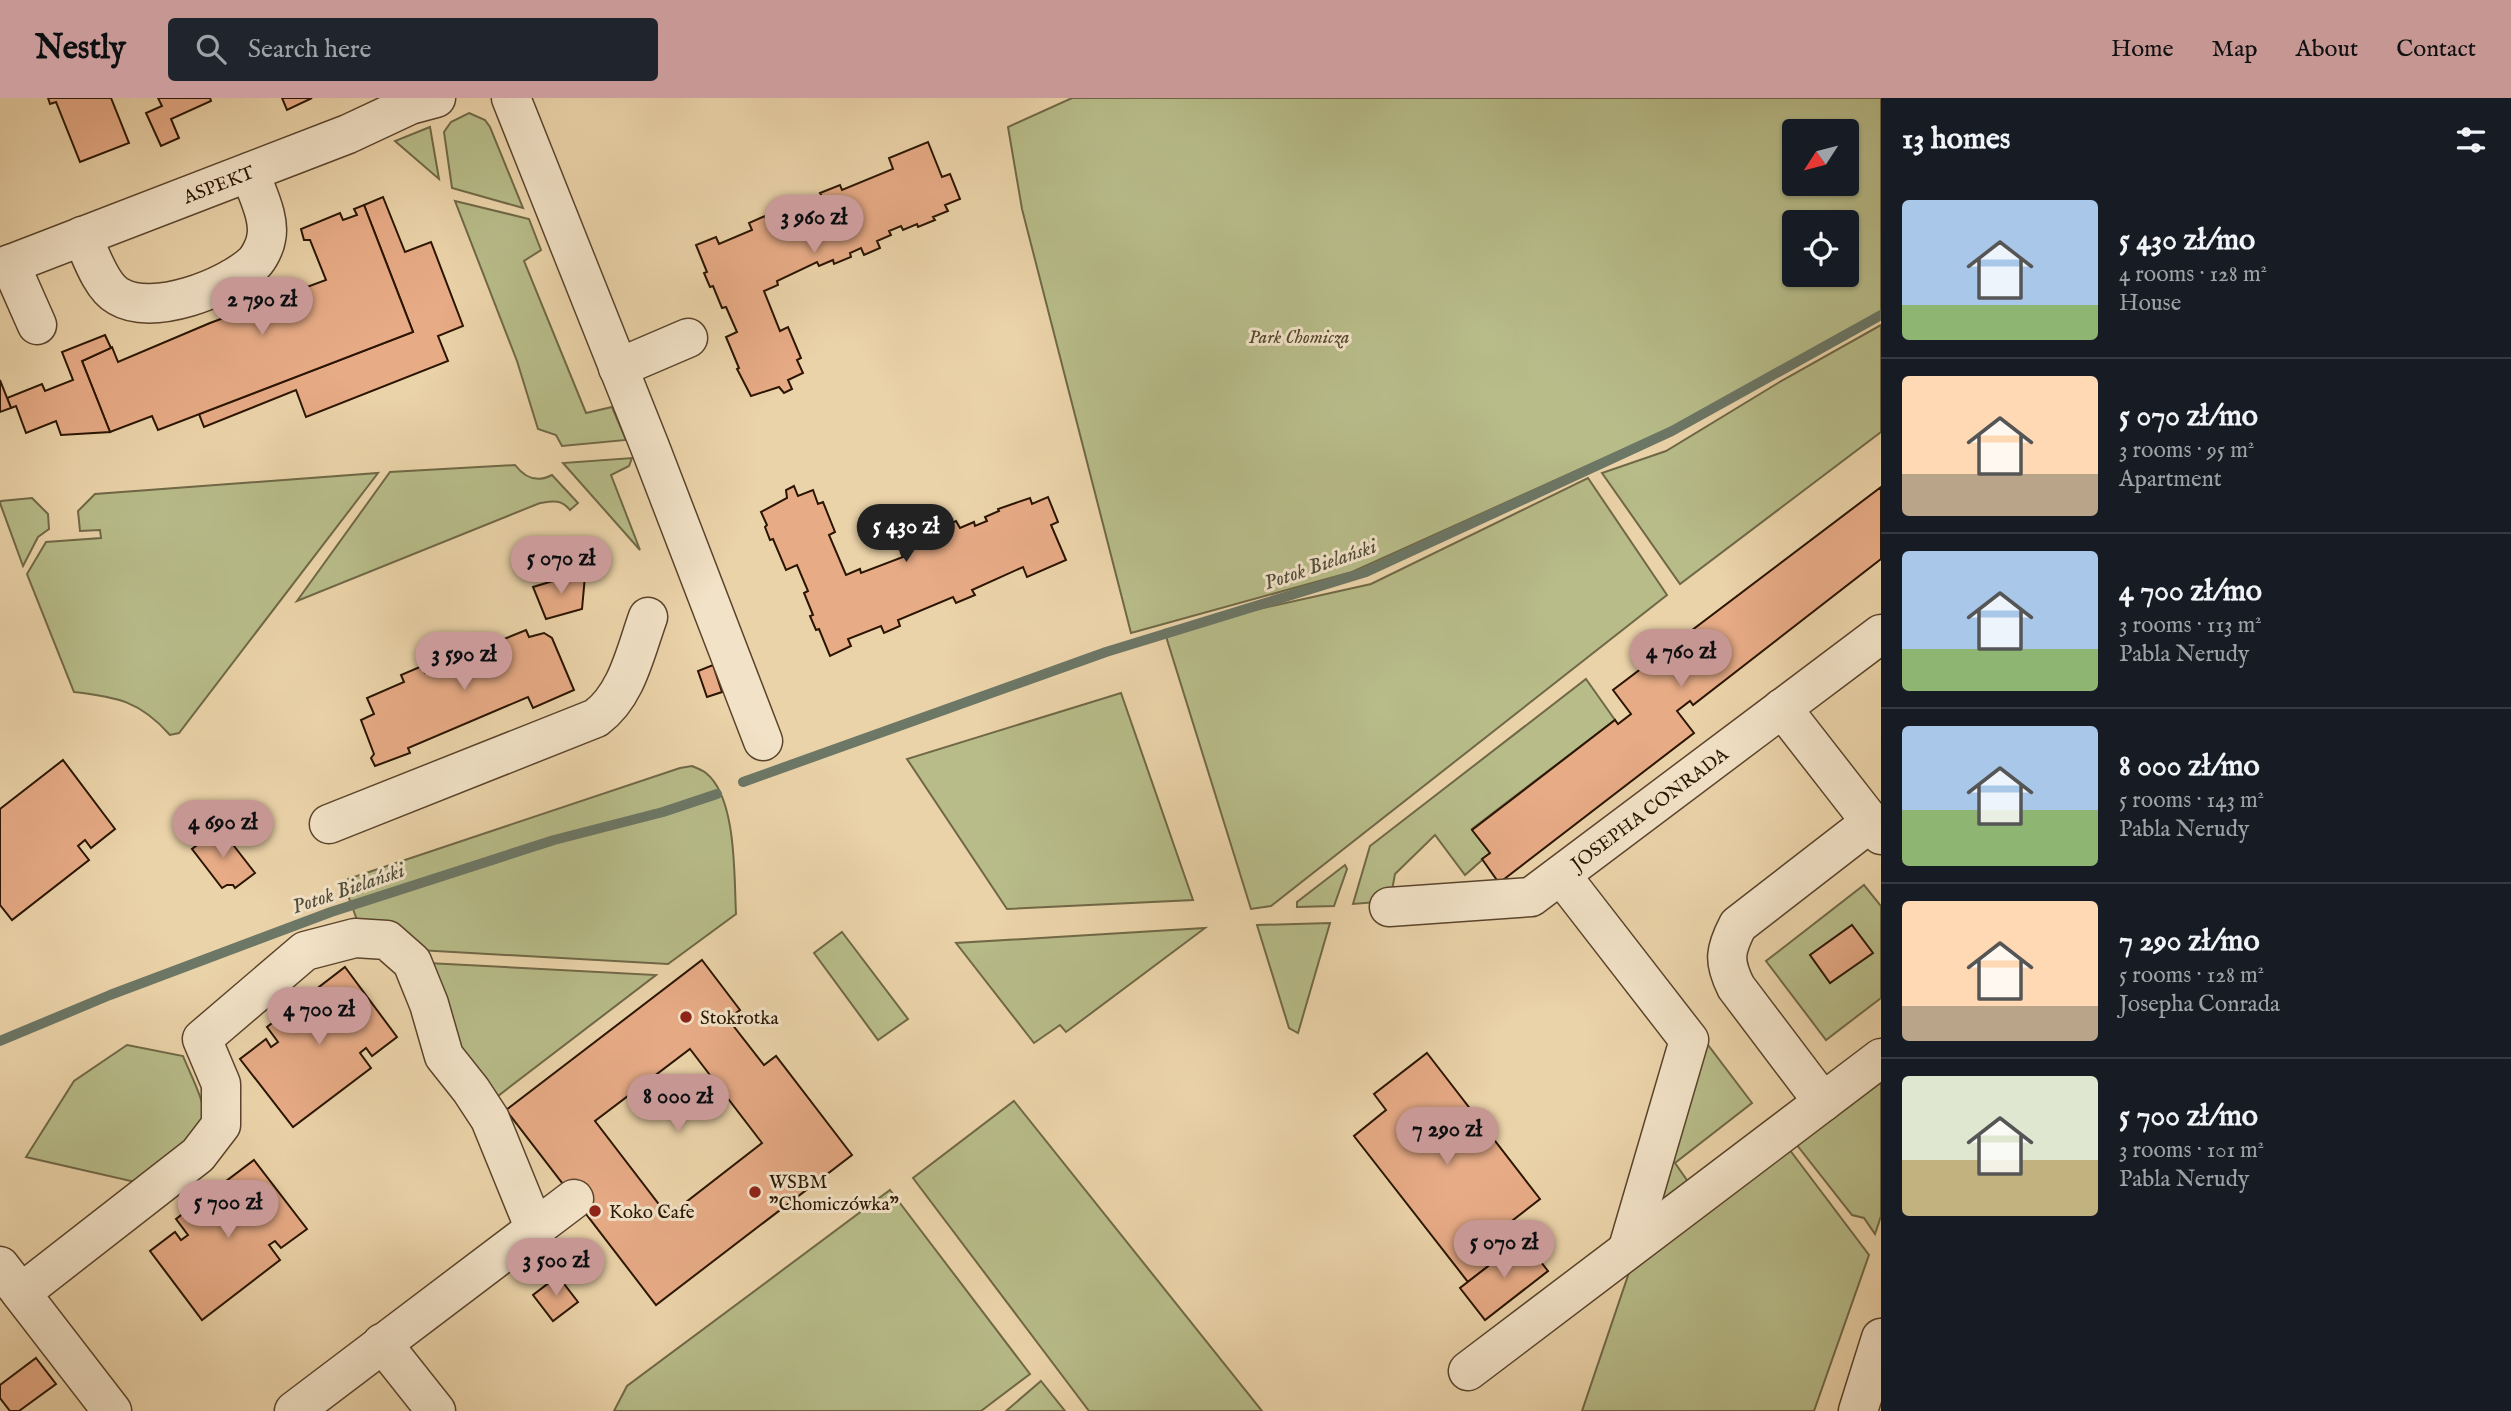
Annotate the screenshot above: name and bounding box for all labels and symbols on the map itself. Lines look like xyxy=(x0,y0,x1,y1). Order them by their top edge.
north arrow xyxy=(1782,119,1858,196)
street label: ASPEKT xyxy=(179,161,258,211)
pin: 3 960 zł xyxy=(742,195,886,255)
pin: 2 790 zł xyxy=(190,278,334,337)
park label: Park Chomicza xyxy=(1248,326,1350,350)
pin: 5 430 zł xyxy=(834,504,978,564)
water label: Potok Bielański xyxy=(1261,533,1382,597)
pin: 5 070 zł xyxy=(489,536,633,596)
pin: 4 760 zł xyxy=(1609,630,1753,689)
pin: 3 590 zł xyxy=(392,632,536,692)
street label: JOSEPHA CONRADA xyxy=(1565,742,1735,878)
pin: 4 690 zł xyxy=(151,800,295,860)
water label: Potok Bielański xyxy=(289,857,410,921)
pin: 4 700 zł xyxy=(247,988,391,1047)
place label: Stokrotka xyxy=(700,1007,779,1031)
marker: Stokrotka xyxy=(678,1009,694,1025)
pin: 8 000 zł xyxy=(606,1074,750,1134)
pin: 7 290 zł xyxy=(1375,1108,1519,1167)
place label: WSBM "Chomiczówka" xyxy=(769,1171,899,1217)
pin: 5 700 zł xyxy=(156,1180,300,1240)
marker: WSBM "Chomiczówka" xyxy=(747,1184,763,1200)
place label: Koko Cafe xyxy=(609,1201,695,1225)
marker: Koko Cafe xyxy=(587,1203,603,1219)
pin: 5 070 zł xyxy=(1432,1220,1576,1280)
pin: 3 500 zł xyxy=(484,1238,628,1298)

